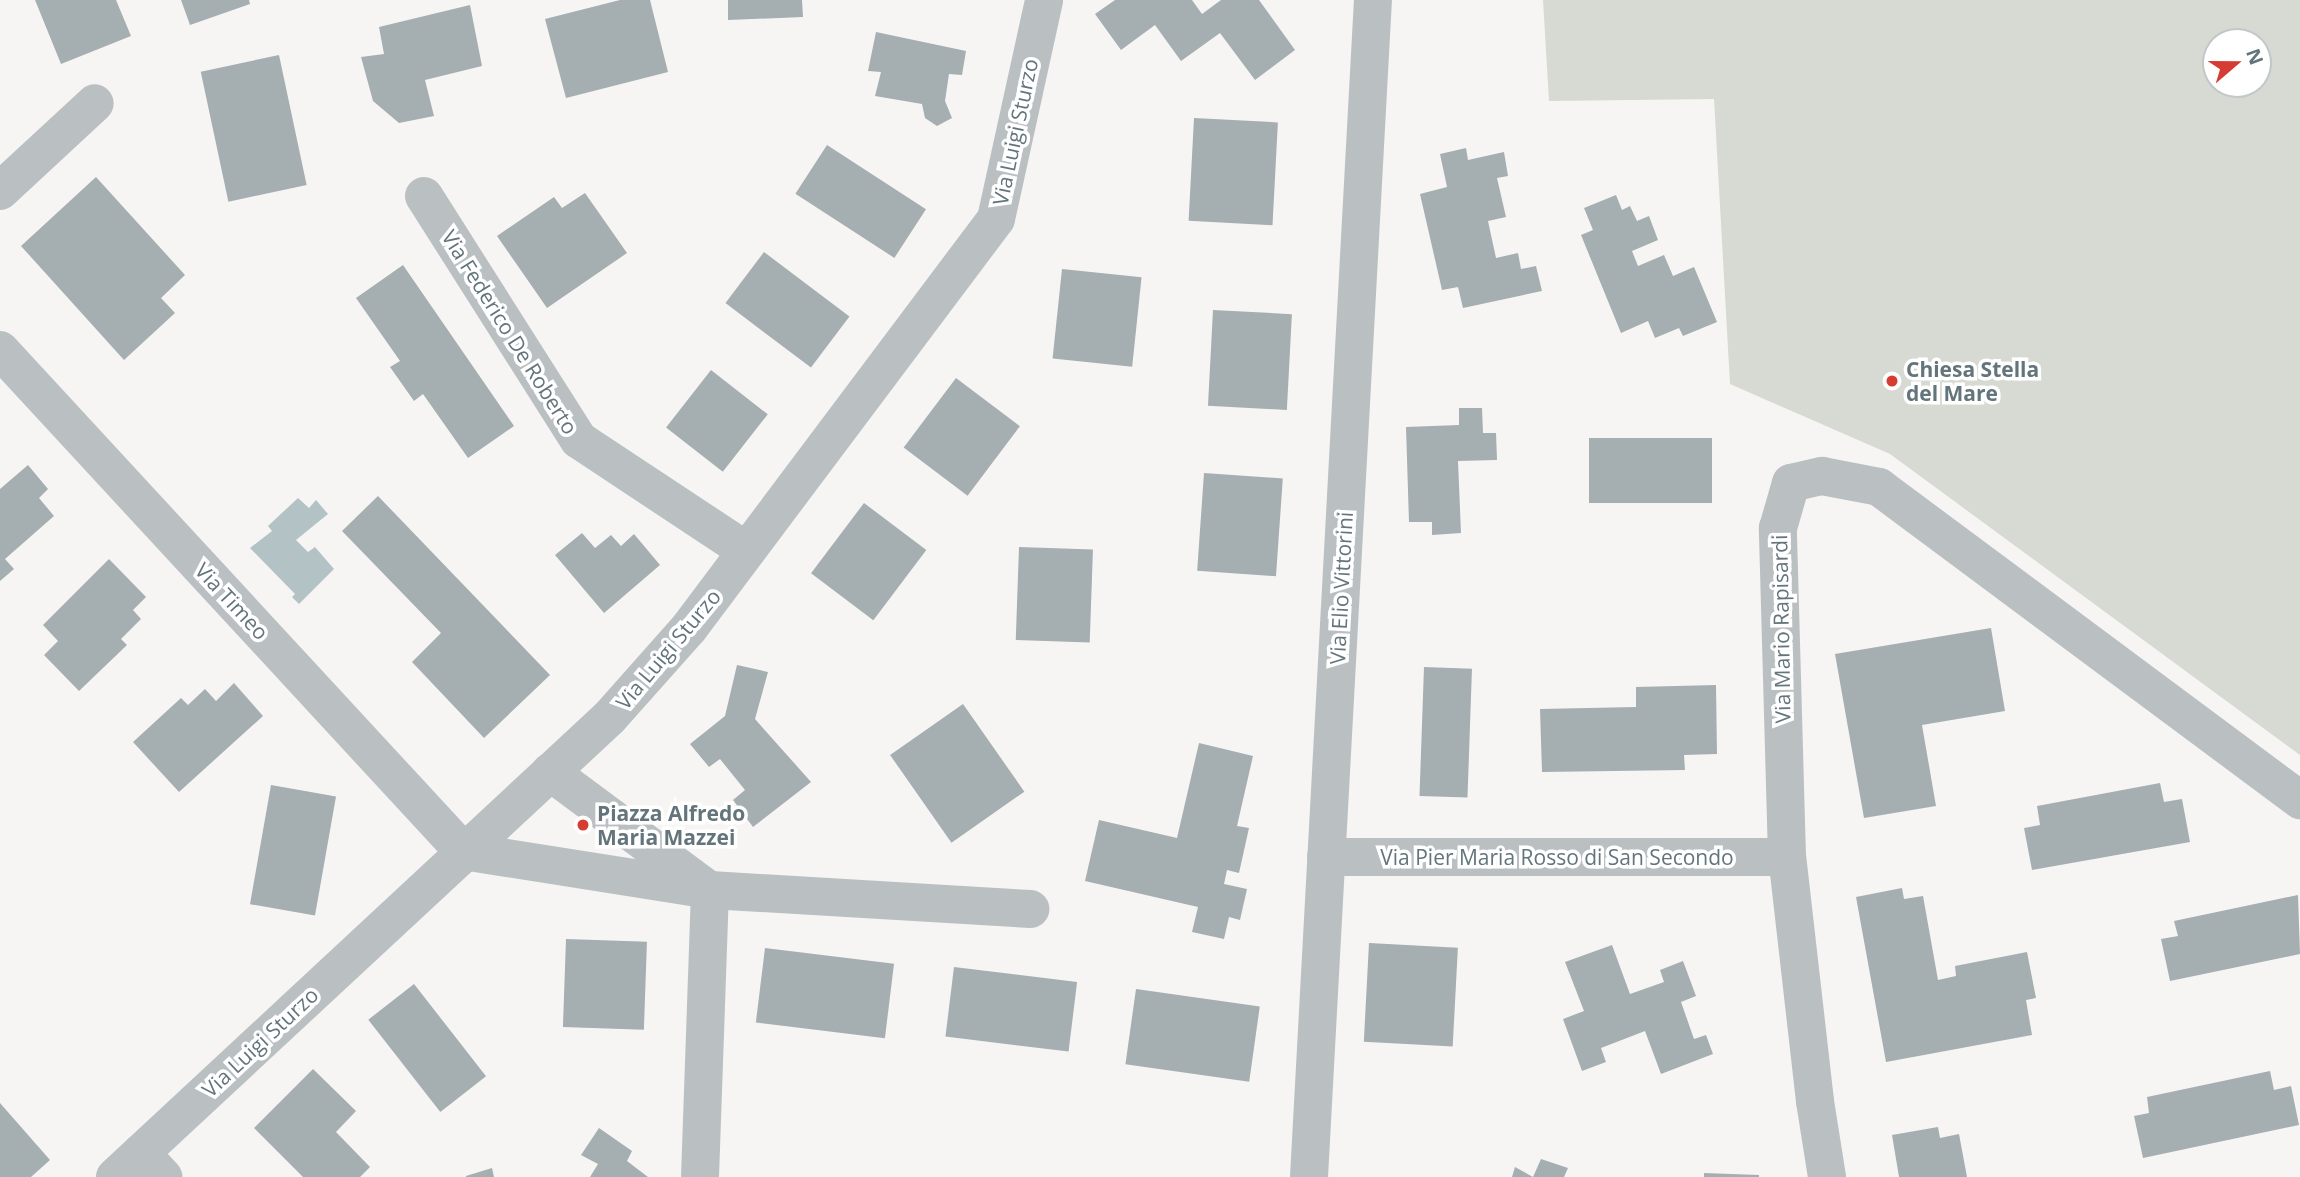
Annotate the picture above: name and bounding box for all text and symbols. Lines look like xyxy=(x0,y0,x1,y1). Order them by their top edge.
north arrow xyxy=(2202,28,2272,98)
text: N xyxy=(2240,45,2270,68)
street label: Via Luigi Sturzo xyxy=(987,56,1043,208)
street label: Via Federico De Roberto xyxy=(437,225,583,439)
place label: Chiesa Stella del Mare xyxy=(1906,356,2039,406)
marker: Chiesa Stella del Mare xyxy=(1884,373,1900,389)
street label: Via Elio Vittorini xyxy=(1324,511,1358,665)
street label: Via Mario Rapisardi xyxy=(1767,534,1795,724)
street label: Via Timeo xyxy=(190,557,274,645)
street label: Via Luigi Sturzo xyxy=(610,584,726,714)
place label: Piazza Alfredo Maria Mazzei xyxy=(597,800,745,850)
marker: Piazza Alfredo Maria Mazzei xyxy=(575,817,591,833)
street label: Via Pier Maria Rosso di San Secondo xyxy=(1380,844,1734,870)
street label: Via Luigi Sturzo xyxy=(197,982,323,1102)

